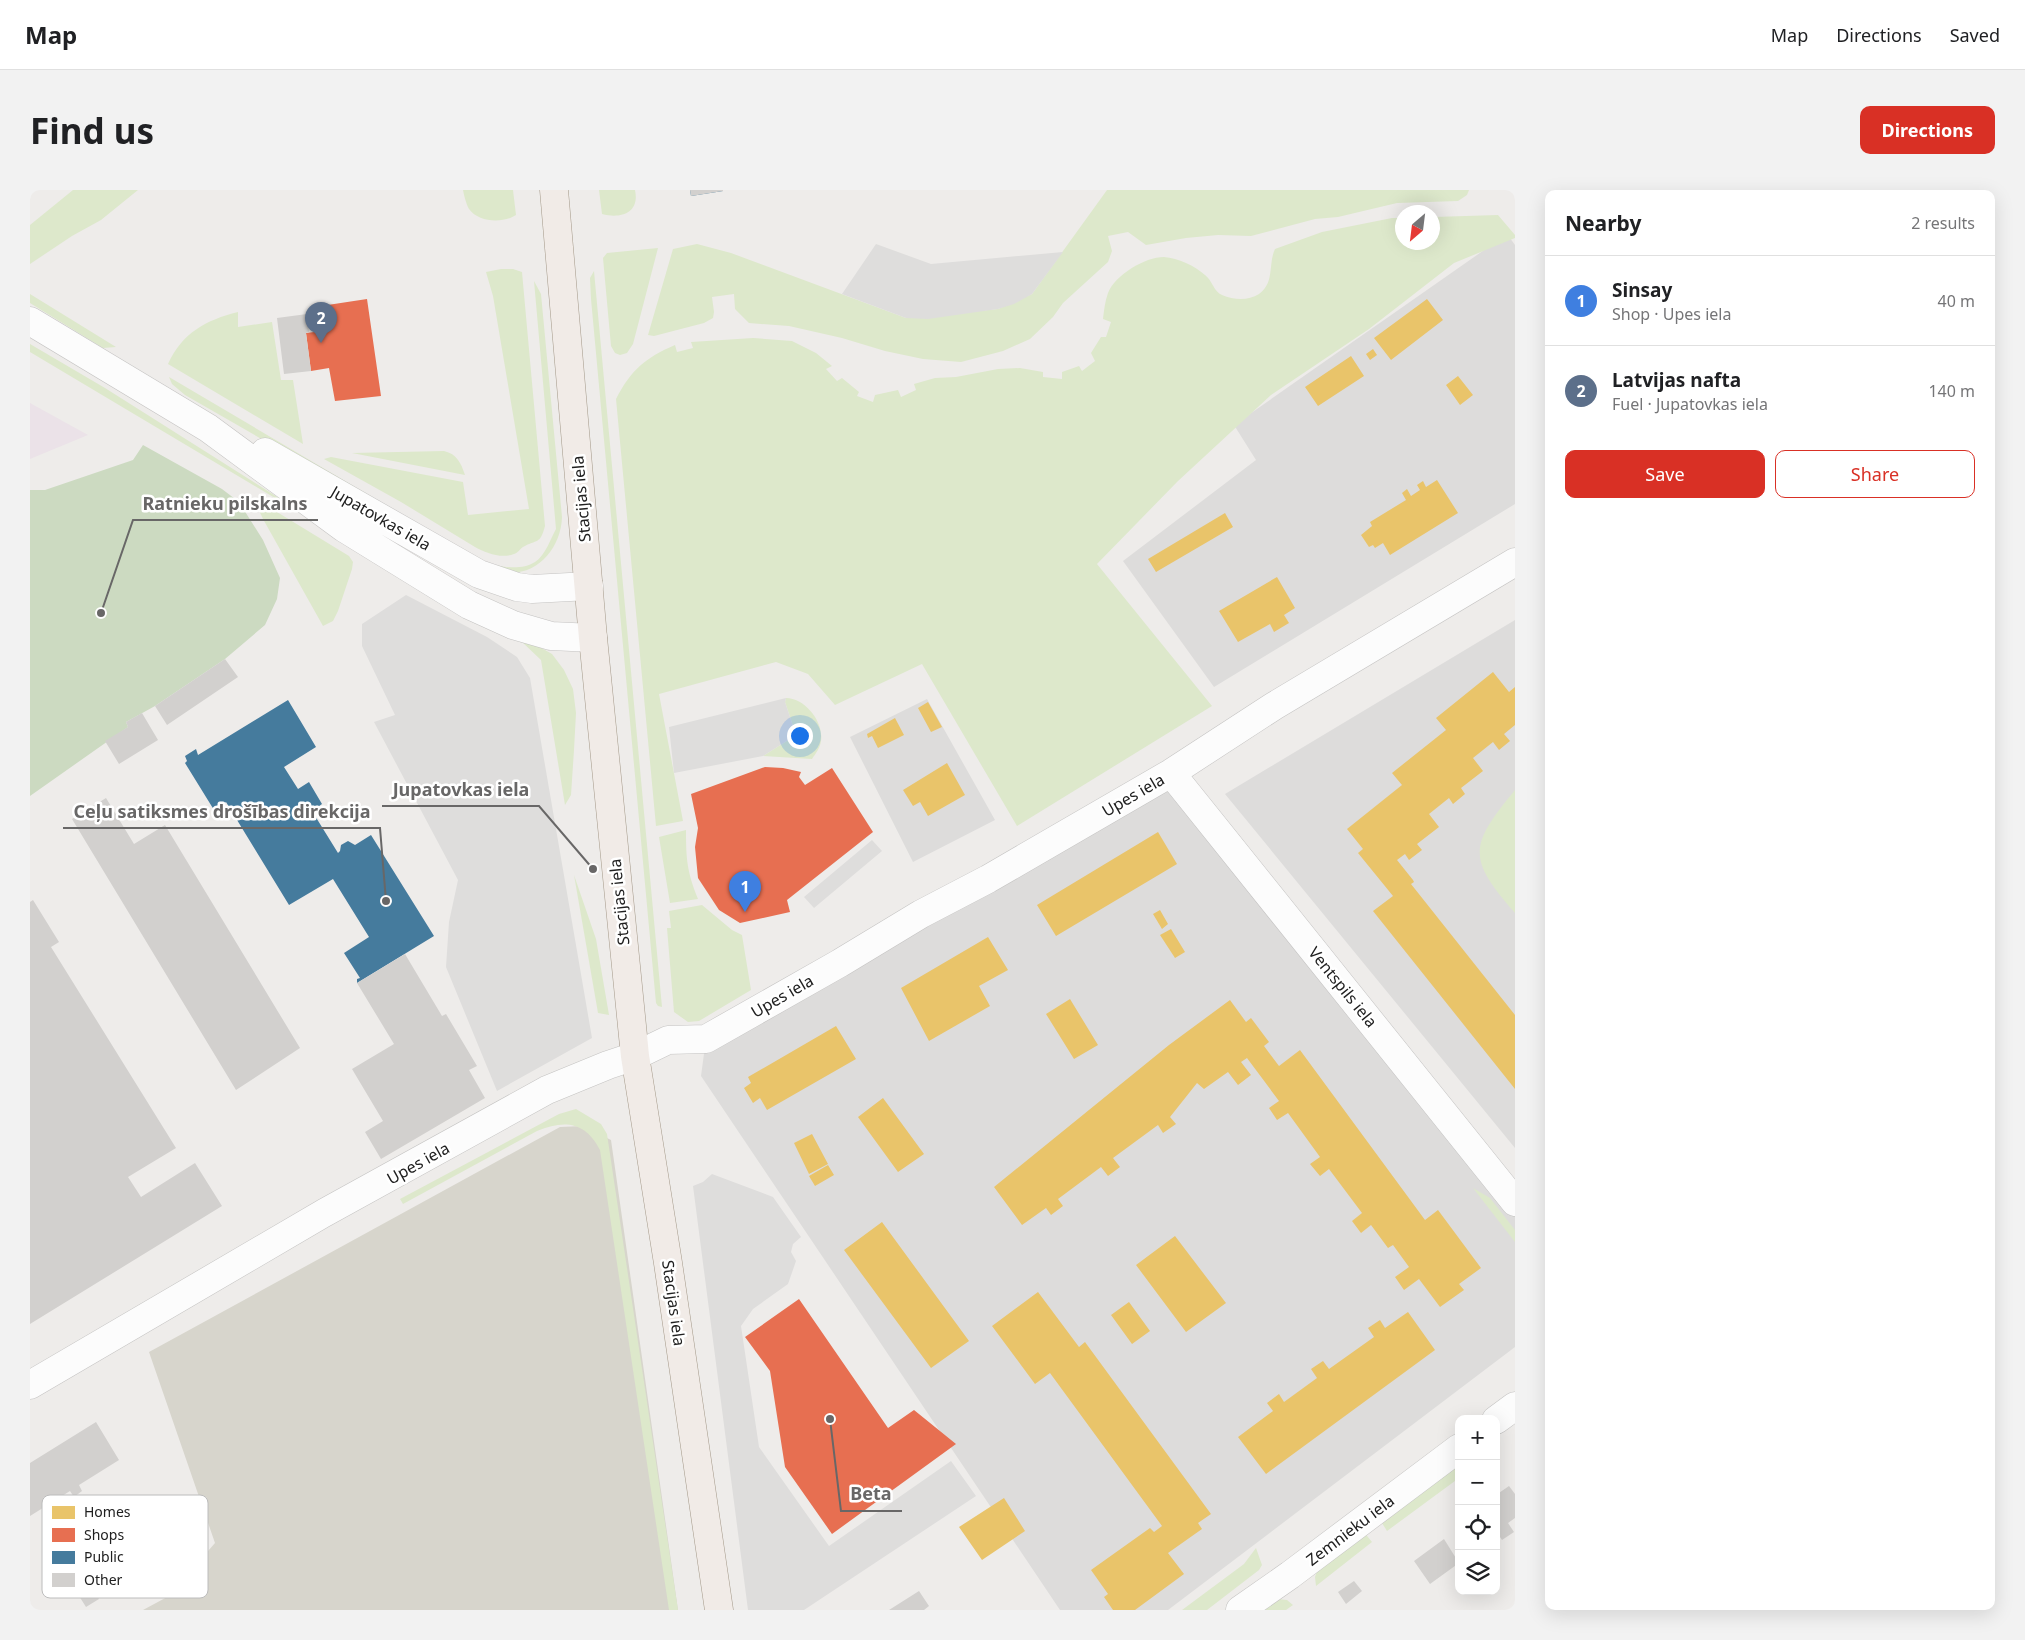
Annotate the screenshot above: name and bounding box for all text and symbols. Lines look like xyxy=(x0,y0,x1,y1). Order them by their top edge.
text: Map xyxy=(25,18,77,51)
text: Map xyxy=(1771,23,1808,47)
text: Directions xyxy=(1836,23,1922,47)
text: Saved xyxy=(1950,23,2000,47)
button: Directions xyxy=(1860,106,1995,154)
text: Find us xyxy=(30,107,154,154)
north arrow xyxy=(1395,205,1440,250)
text: Nearby xyxy=(1565,209,1641,237)
text: 2 results xyxy=(1911,212,1975,234)
text: Sinsay xyxy=(1612,277,1672,303)
text: 1 xyxy=(1576,290,1586,312)
text: 40 m xyxy=(1938,290,1975,312)
pin: 2 xyxy=(305,302,337,343)
text: Shop · Upes iela xyxy=(1612,303,1731,325)
text: Latvijas nafta xyxy=(1612,367,1741,393)
text: 2 xyxy=(1576,380,1586,402)
text: 140 m xyxy=(1928,380,1975,402)
text: Fuel · Jupatovkas iela xyxy=(1612,393,1768,415)
button: Save xyxy=(1565,450,1765,498)
button: Share xyxy=(1775,450,1975,498)
street label: Stacijas iela xyxy=(566,455,596,543)
street label: Jupatovkas iela xyxy=(325,479,435,556)
callout: Ratnieku pilskalns xyxy=(133,487,318,520)
text: Ratnieku pilskalns xyxy=(143,491,307,515)
your location xyxy=(787,723,813,749)
street label: Upes iela xyxy=(1098,768,1168,822)
callout: Jupatovkas iela xyxy=(382,773,539,806)
text: Jupatovkas iela xyxy=(391,777,529,801)
callout: Ceļu satiksmes drošības direkcija xyxy=(63,795,380,828)
text: Ceļu satiksmes drošības direkcija xyxy=(73,799,371,823)
street label: Stacijas iela xyxy=(604,858,634,946)
pin: 1 xyxy=(729,871,761,912)
street label: Ventspils iela xyxy=(1304,942,1382,1032)
street label: Upes iela xyxy=(747,969,817,1023)
street label: Upes iela xyxy=(383,1137,453,1189)
street label: Stacijas iela xyxy=(657,1259,691,1347)
map controls xyxy=(1455,1415,1500,1595)
button: + xyxy=(1455,1415,1500,1460)
button: − xyxy=(1455,1460,1500,1505)
callout: Beta xyxy=(841,1478,902,1511)
text: Beta xyxy=(850,1481,892,1505)
street label: Zemnieku iela xyxy=(1301,1490,1399,1570)
legend xyxy=(42,1495,208,1598)
text: Homes xyxy=(84,1502,131,1521)
button: locate xyxy=(1455,1505,1500,1550)
text: Shops xyxy=(84,1525,124,1544)
text: Public xyxy=(84,1547,124,1566)
button: layers xyxy=(1455,1550,1500,1595)
text: Other xyxy=(84,1570,123,1589)

